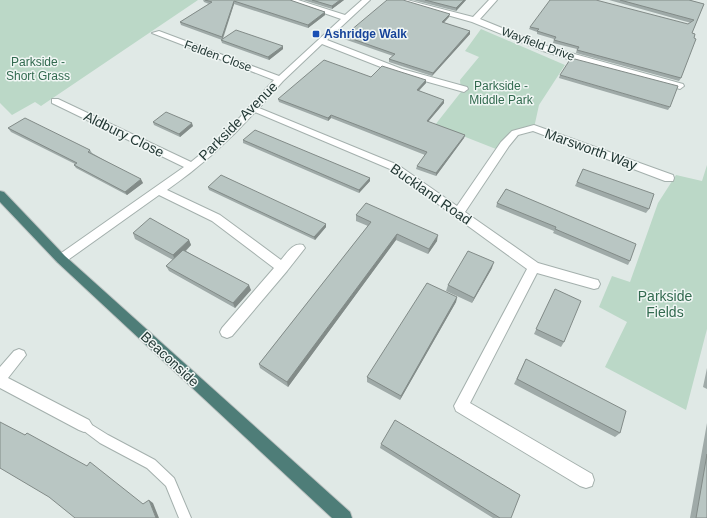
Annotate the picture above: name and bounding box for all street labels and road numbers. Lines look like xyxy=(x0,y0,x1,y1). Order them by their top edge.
street label: Wayfield Drive xyxy=(499,24,577,64)
street label: Felden Close xyxy=(182,37,254,75)
street label: Parkside Avenue xyxy=(195,78,281,164)
street label: Aldbury Close xyxy=(81,108,167,160)
street label: Marsworth Way xyxy=(543,125,639,173)
street label: Buckland Road xyxy=(388,160,474,228)
street label: Beaconside xyxy=(138,328,202,390)

